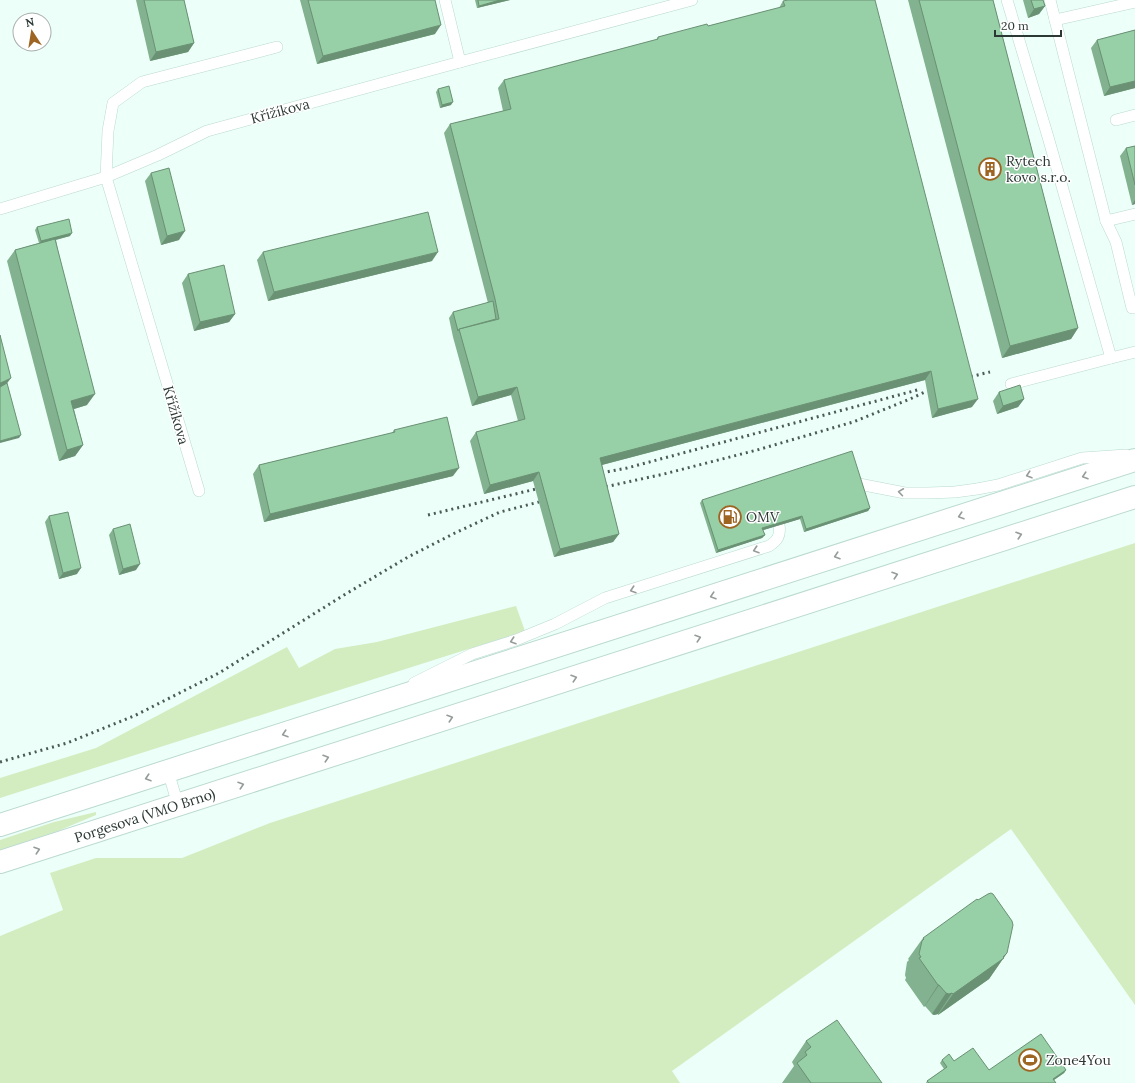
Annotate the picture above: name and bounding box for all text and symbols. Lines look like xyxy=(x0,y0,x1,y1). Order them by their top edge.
north arrow xyxy=(12,12,52,52)
scale bar xyxy=(995,12,1061,38)
text: N xyxy=(24,14,36,30)
text: 20 m xyxy=(1001,18,1029,33)
street label: Křížíkova xyxy=(249,94,311,128)
place label: Rytech kovo s.r.o. xyxy=(1006,152,1071,186)
building icon: Rytech kovo s.r.o. xyxy=(977,156,1003,182)
street label: Křížíkova xyxy=(159,384,193,446)
one-way arrow xyxy=(1025,470,1032,479)
one-way arrow xyxy=(1081,471,1088,480)
one-way arrow xyxy=(898,488,904,497)
fuel station icon: OMV xyxy=(717,504,743,530)
place label: OMV xyxy=(746,508,780,526)
one-way arrow xyxy=(957,511,964,520)
one-way arrow xyxy=(1015,531,1022,540)
one-way arrow xyxy=(753,545,760,554)
one-way arrow xyxy=(834,551,841,559)
one-way arrow xyxy=(891,571,898,580)
one-way arrow xyxy=(629,585,636,594)
one-way arrow xyxy=(710,591,717,599)
one-way arrow xyxy=(694,634,701,643)
one-way arrow xyxy=(510,636,517,644)
one-way arrow xyxy=(570,674,577,683)
one-way arrow xyxy=(446,714,453,723)
one-way arrow xyxy=(281,729,288,737)
one-way arrow xyxy=(323,754,330,762)
one-way arrow xyxy=(144,773,151,781)
one-way arrow xyxy=(237,781,244,790)
street label: Porgesova (VMO Brno) xyxy=(72,784,217,847)
one-way arrow xyxy=(33,847,40,855)
sports icon: Zone4You xyxy=(1017,1047,1043,1073)
place label: Zone4You xyxy=(1046,1051,1111,1069)

